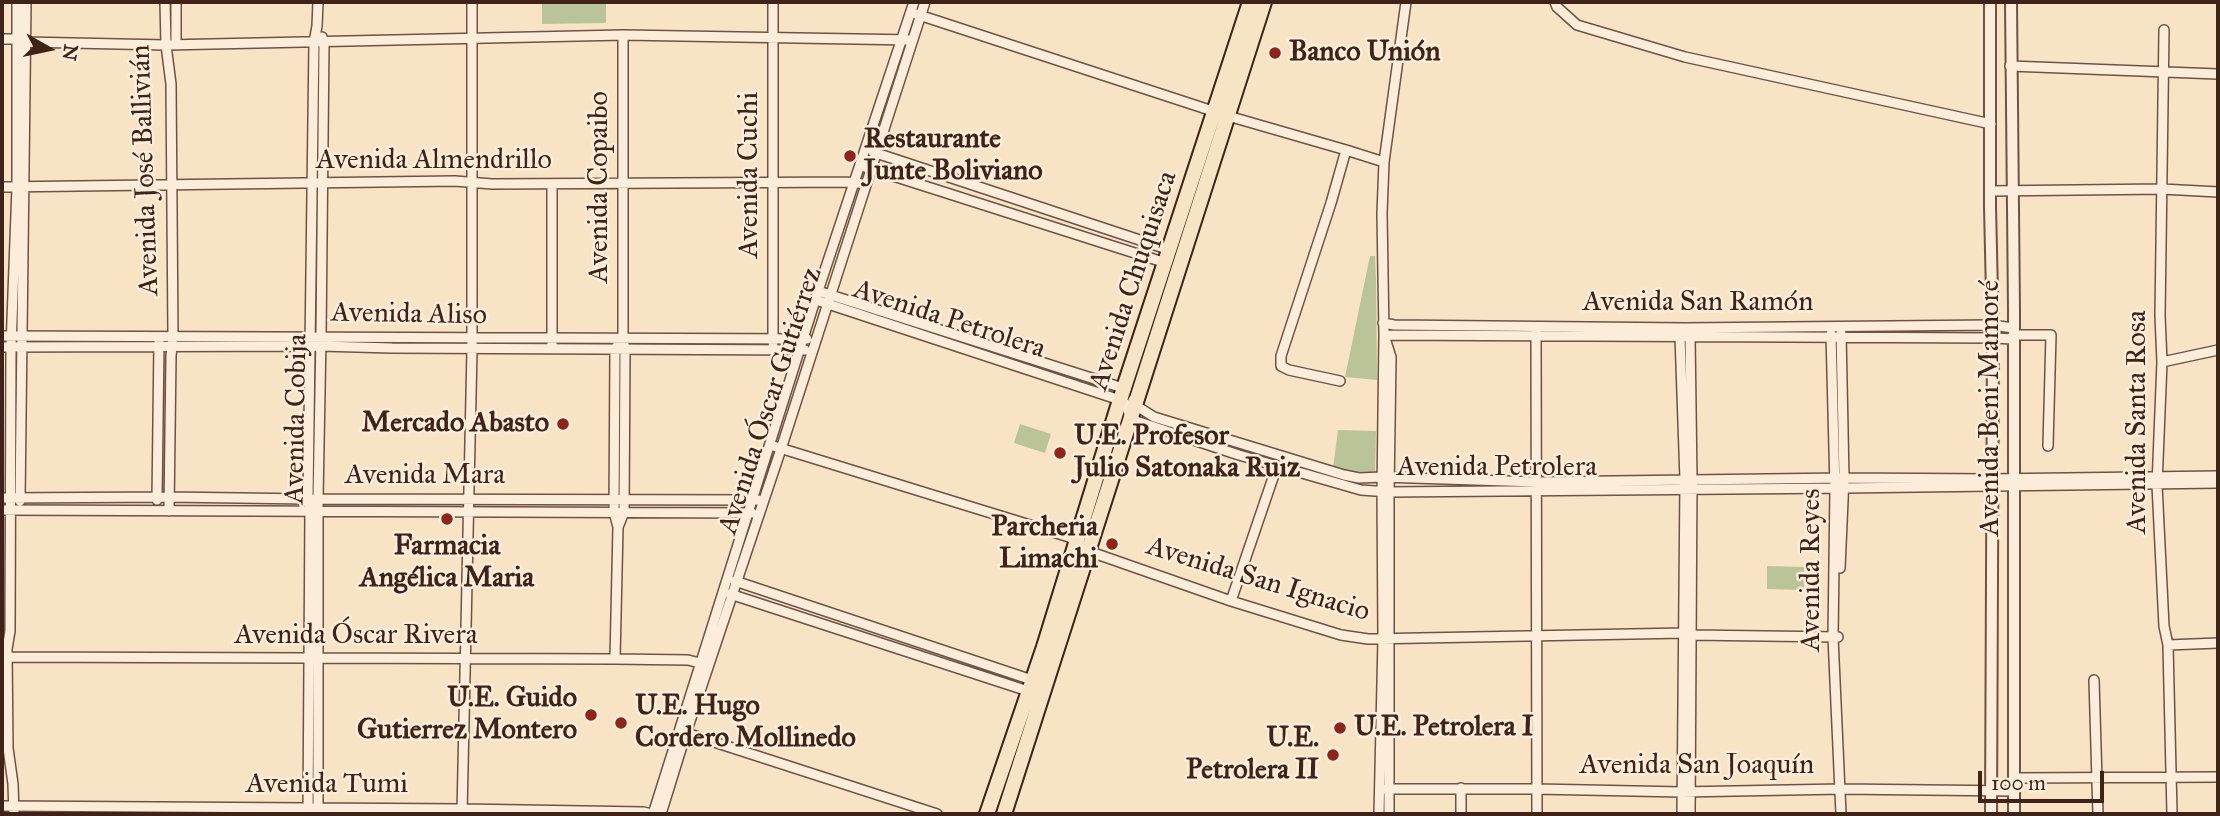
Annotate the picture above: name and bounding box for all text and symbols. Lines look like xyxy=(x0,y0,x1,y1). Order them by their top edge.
north arrow xyxy=(14,14,84,84)
place label: Banco Unión xyxy=(1289,36,1440,70)
text: N xyxy=(58,43,83,62)
street label: Avenida José Ballivián xyxy=(125,44,167,296)
marker: Banco Unión xyxy=(1267,45,1283,61)
street label: Avenida Copaibo xyxy=(583,91,617,283)
street label: Avenida Cuchi xyxy=(733,92,767,258)
place label: Restaurante Junte Boliviano xyxy=(864,123,1042,189)
street label: Avenida Almendrillo xyxy=(316,144,552,178)
marker: Restaurante Junte Boliviano xyxy=(842,148,858,164)
street label: Avenida Chuquisaca xyxy=(1083,167,1185,395)
street label: Avenida Óscar Gutiérrez xyxy=(712,263,830,539)
street label: Avenida Petrolera xyxy=(849,273,1049,367)
street label: Avenida Beni Mamoré xyxy=(1974,280,2008,536)
street label: Avenida San Ramón xyxy=(1583,286,1813,320)
street label: Avenida Aliso xyxy=(331,297,487,333)
street label: Avenida Santa Rosa xyxy=(2121,310,2155,534)
street label: Avenida Cobija xyxy=(279,334,315,504)
place label: Mercado Abasto xyxy=(362,407,549,441)
marker: Mercado Abasto xyxy=(555,416,571,432)
place label: U.E. Profesor Julio Satonaka Ruiz xyxy=(1074,420,1300,486)
marker: U.E. Profesor Julio Satonaka Ruiz xyxy=(1052,445,1068,461)
street label: Avenida Petrolera xyxy=(1397,451,1597,485)
street label: Avenida Mara xyxy=(345,459,505,493)
street label: Avenida Reyes xyxy=(1795,489,1829,651)
marker: Farmacia Angélica Maria xyxy=(439,511,455,527)
place label: Parcheria Limachi xyxy=(991,511,1098,577)
place label: Farmacia Angélica Maria xyxy=(360,530,534,596)
street label: Avenida San Ignacio xyxy=(1142,530,1374,630)
marker: Parcheria Limachi xyxy=(1104,536,1120,552)
street label: Avenida Óscar Rivera xyxy=(234,619,478,653)
place label: U.E. Guido Gutierrez Montero xyxy=(357,682,577,748)
place label: U.E. Hugo Cordero Mollinedo xyxy=(635,690,856,756)
marker: U.E. Guido Gutierrez Montero xyxy=(583,707,599,723)
place label: U.E. Petrolera I xyxy=(1354,711,1534,745)
marker: U.E. Hugo Cordero Mollinedo xyxy=(613,715,629,731)
marker: U.E. Petrolera I xyxy=(1332,720,1348,736)
place label: U.E. Petrolera II xyxy=(1186,722,1319,788)
marker: U.E. Petrolera II xyxy=(1325,747,1341,763)
street label: Avenida San Joaquín xyxy=(1580,749,1814,783)
scale bar xyxy=(1982,756,2108,800)
street label: Avenida Tumi xyxy=(246,768,408,802)
text: 100 m xyxy=(1991,770,2046,796)

